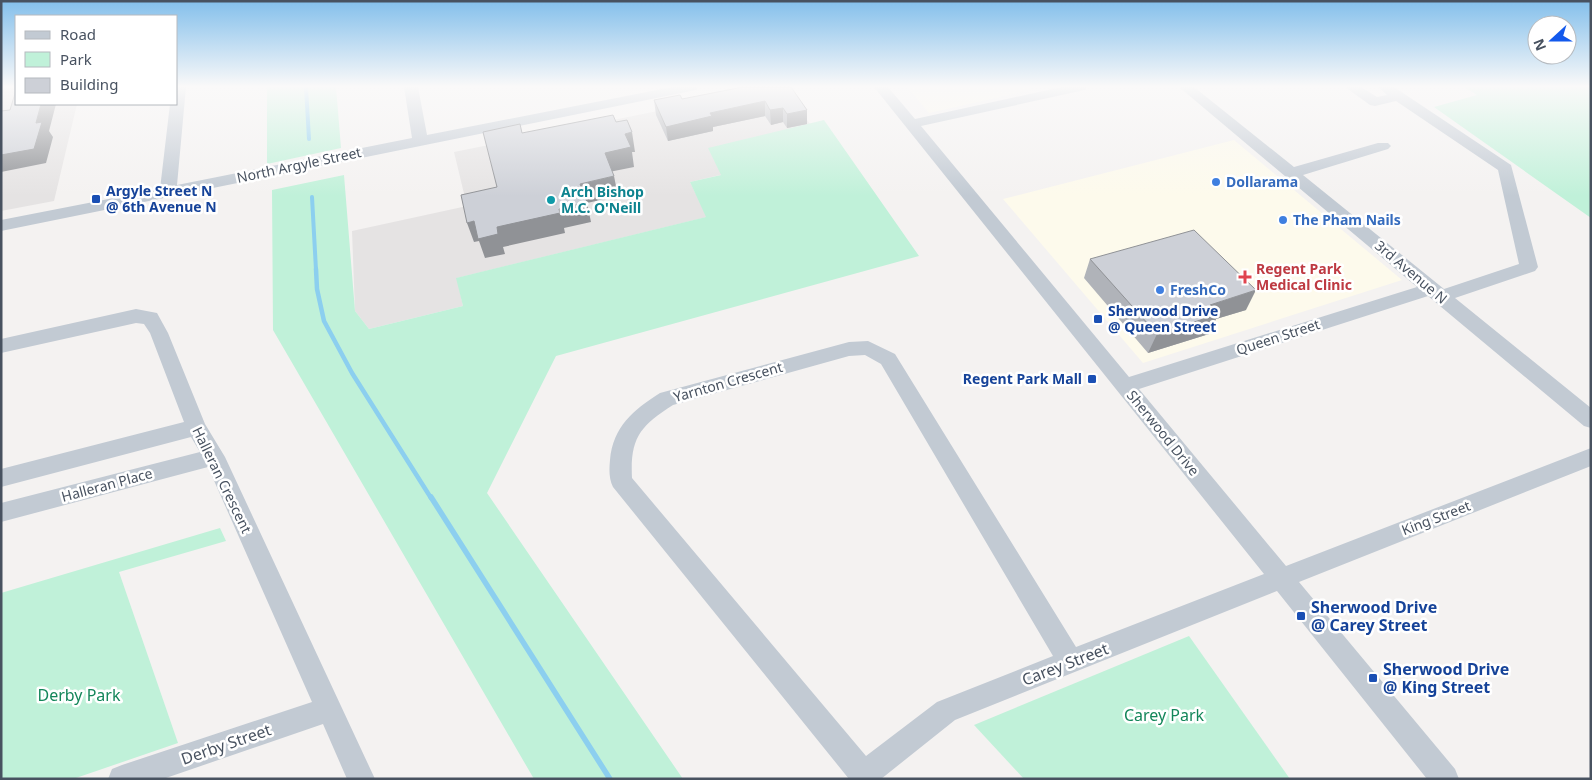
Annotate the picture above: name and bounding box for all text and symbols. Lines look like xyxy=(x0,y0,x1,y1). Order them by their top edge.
legend xyxy=(15,15,178,105)
north arrow xyxy=(1527,15,1577,65)
text: Road xyxy=(60,24,96,44)
text: N xyxy=(1528,36,1550,54)
text: Park xyxy=(60,49,92,69)
text: Building xyxy=(60,74,118,94)
street label: North Argyle Street xyxy=(235,142,363,187)
place label: Dollarama xyxy=(1226,172,1298,191)
marker: Dollarama xyxy=(1210,176,1222,188)
place label: Argyle Street N @ 6th Avenue N xyxy=(106,181,217,216)
place label: Arch Bishop M.C. O'Neill xyxy=(561,182,644,217)
marker: Argyle Street N @ 6th Avenue N xyxy=(90,193,102,205)
marker: Arch Bishop M.C. O'Neill xyxy=(545,194,557,206)
place label: The Pham Nails xyxy=(1293,210,1401,229)
marker: The Pham Nails xyxy=(1277,214,1289,226)
street label: 3rd Avenue N xyxy=(1371,236,1452,308)
place label: Regent Park Medical Clinic xyxy=(1256,259,1352,294)
marker: Regent Park Medical Clinic xyxy=(1238,270,1252,284)
place label: FreshCo xyxy=(1170,280,1226,299)
marker: FreshCo xyxy=(1154,284,1166,296)
place label: Sherwood Drive @ Queen Street xyxy=(1108,301,1218,336)
marker: Sherwood Drive @ Queen Street xyxy=(1092,313,1104,325)
street label: Queen Street xyxy=(1234,314,1322,359)
street label: Yarnton Crescent xyxy=(671,357,785,406)
place label: Regent Park Mall xyxy=(963,369,1082,388)
marker: Regent Park Mall xyxy=(1086,373,1098,385)
street label: Sherwood Drive xyxy=(1123,386,1204,479)
street label: Halleran Crescent xyxy=(188,423,256,536)
street label: Halleran Place xyxy=(59,463,155,506)
street label: King Street xyxy=(1399,496,1473,539)
place label: Sherwood Drive @ Carey Street xyxy=(1311,596,1437,636)
marker: Sherwood Drive @ Carey Street xyxy=(1295,610,1307,622)
street label: Carey Street xyxy=(1019,637,1112,691)
place label: Sherwood Drive @ King Street xyxy=(1383,658,1509,698)
marker: Sherwood Drive @ King Street xyxy=(1367,672,1379,684)
park label: Derby Park xyxy=(38,684,121,706)
park label: Carey Park xyxy=(1124,704,1205,726)
street label: Derby Street xyxy=(178,718,274,770)

